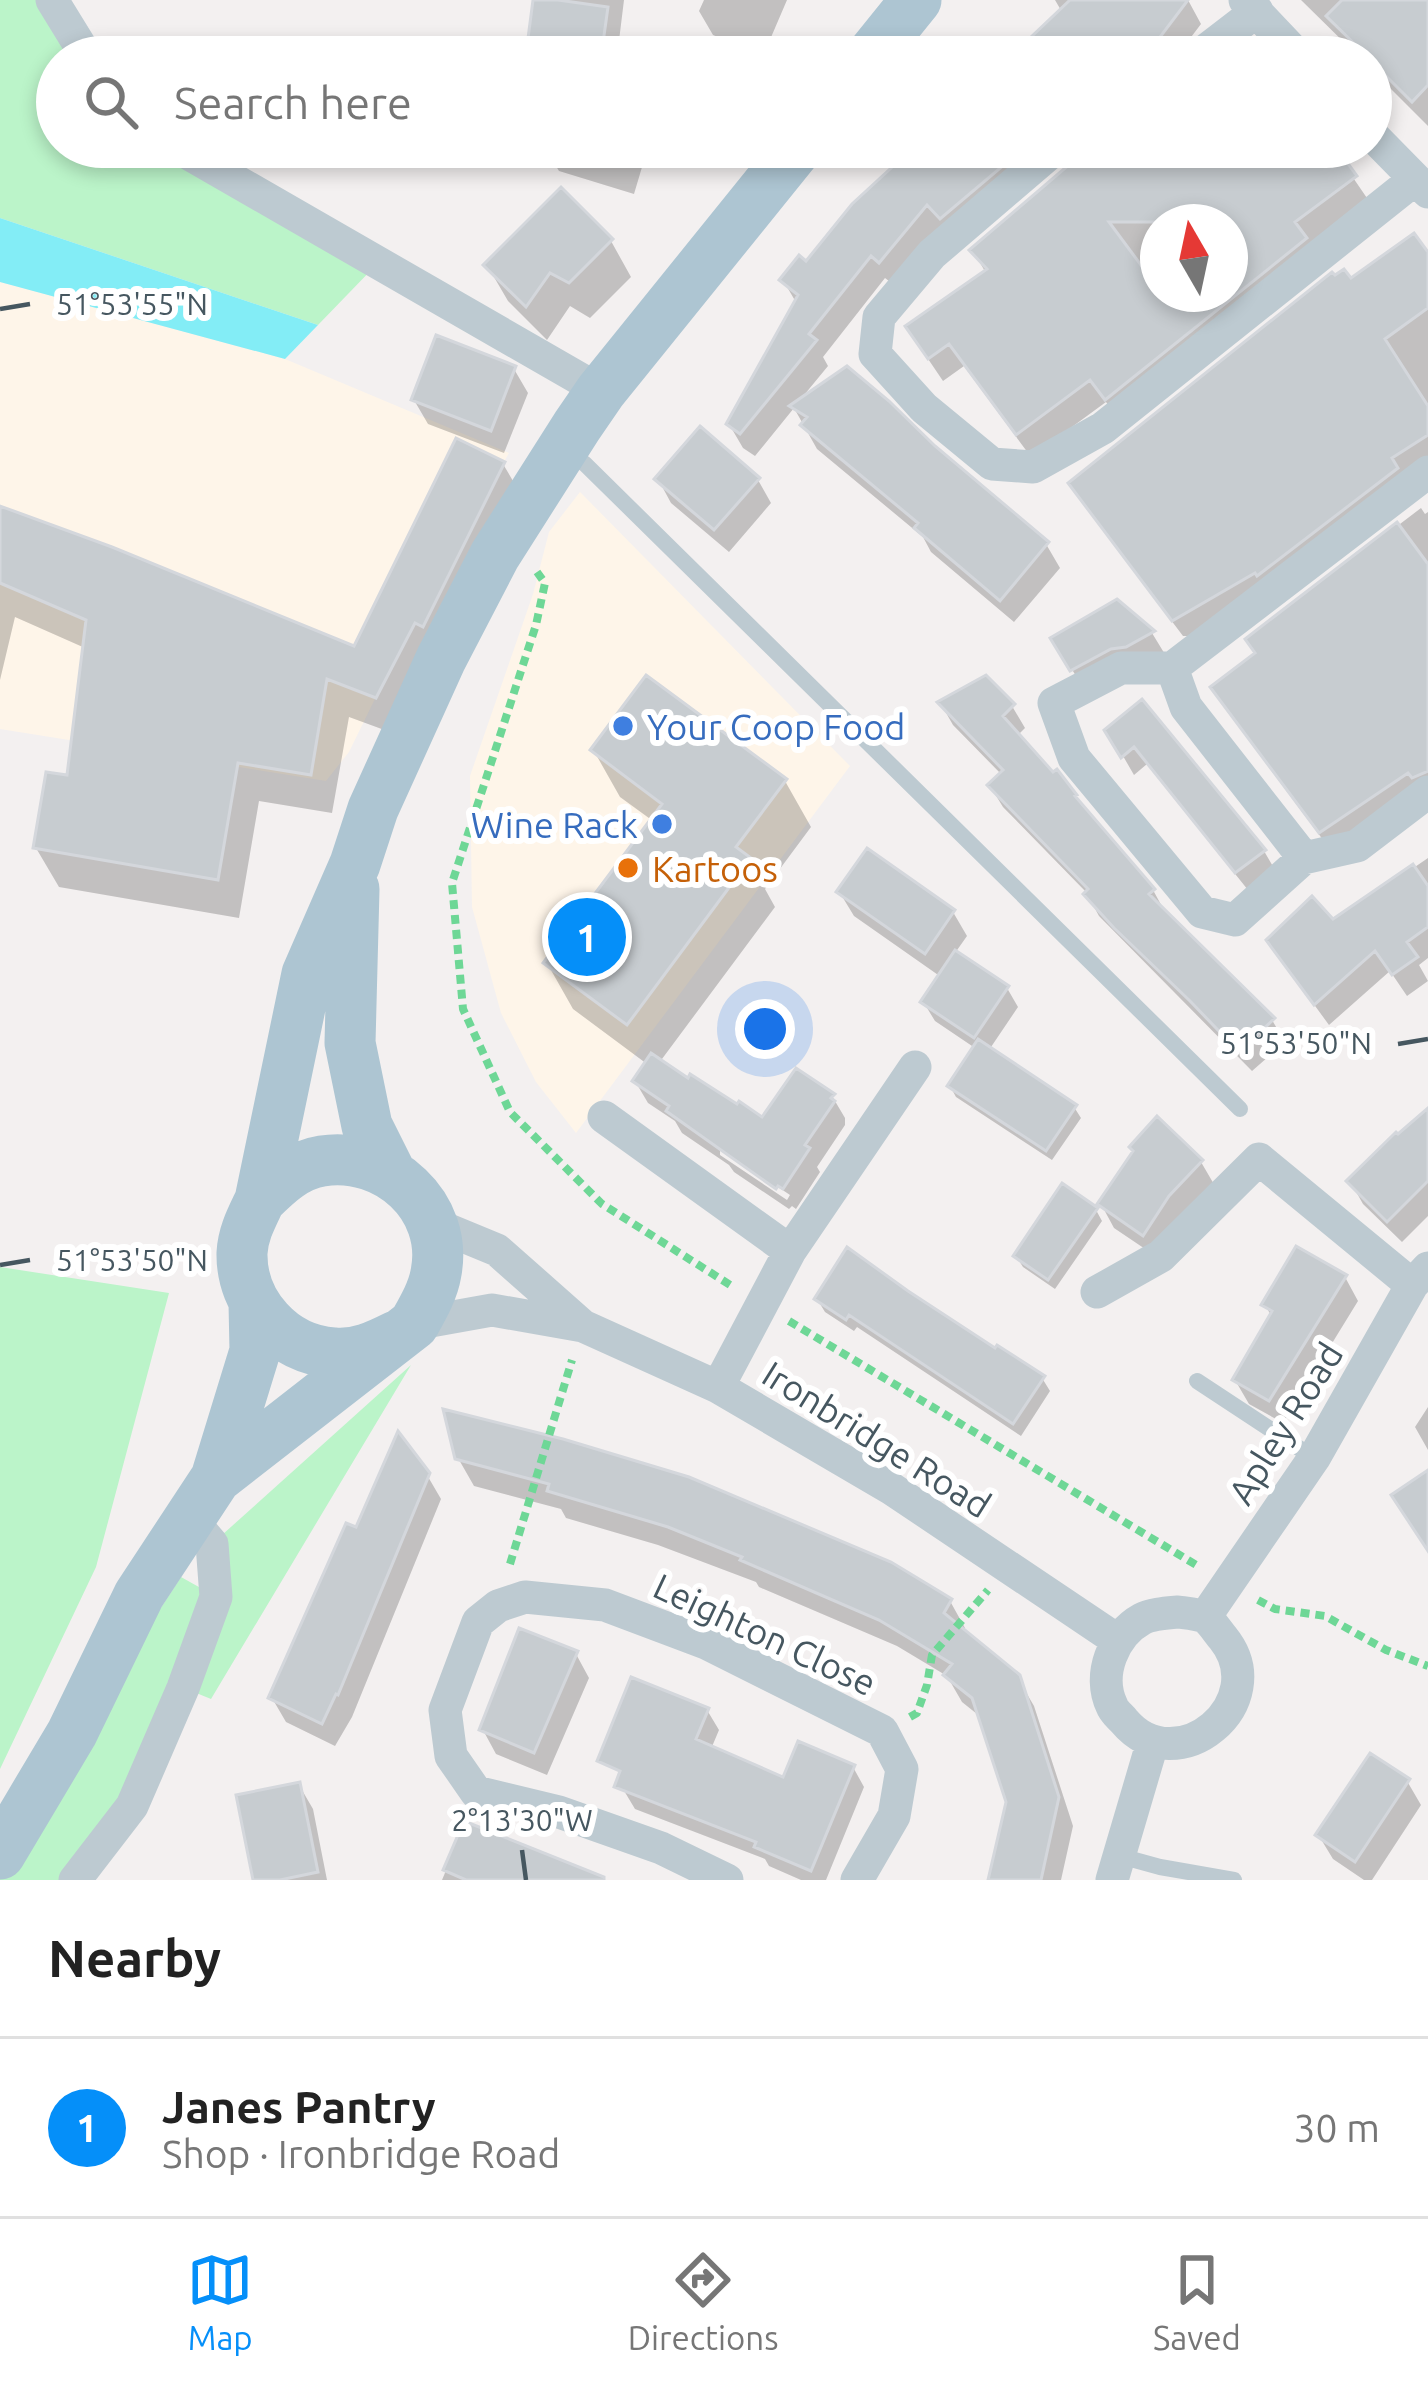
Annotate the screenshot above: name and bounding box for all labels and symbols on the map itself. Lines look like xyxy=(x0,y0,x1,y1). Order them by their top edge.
north arrow xyxy=(1140,204,1248,312)
text: 51°53'55"N xyxy=(56,287,208,321)
place label: Your Coop Food xyxy=(647,706,905,747)
marker: Your Coop Food xyxy=(610,713,636,739)
place label: Wine Rack xyxy=(471,804,638,845)
marker: Wine Rack xyxy=(649,811,675,837)
place label: Kartoos xyxy=(652,848,778,889)
marker: Kartoos xyxy=(615,855,641,881)
pin: 1 xyxy=(548,892,626,982)
your location xyxy=(735,999,795,1059)
text: 51°53'50"N xyxy=(1220,1026,1372,1060)
text: 51°53'50"N xyxy=(56,1243,208,1277)
street label: Apley Road xyxy=(1219,1335,1351,1511)
street label: Ironbridge Road xyxy=(756,1353,998,1525)
street label: Leighton Close xyxy=(647,1565,883,1703)
text: 2°13'30"W xyxy=(451,1803,593,1837)

